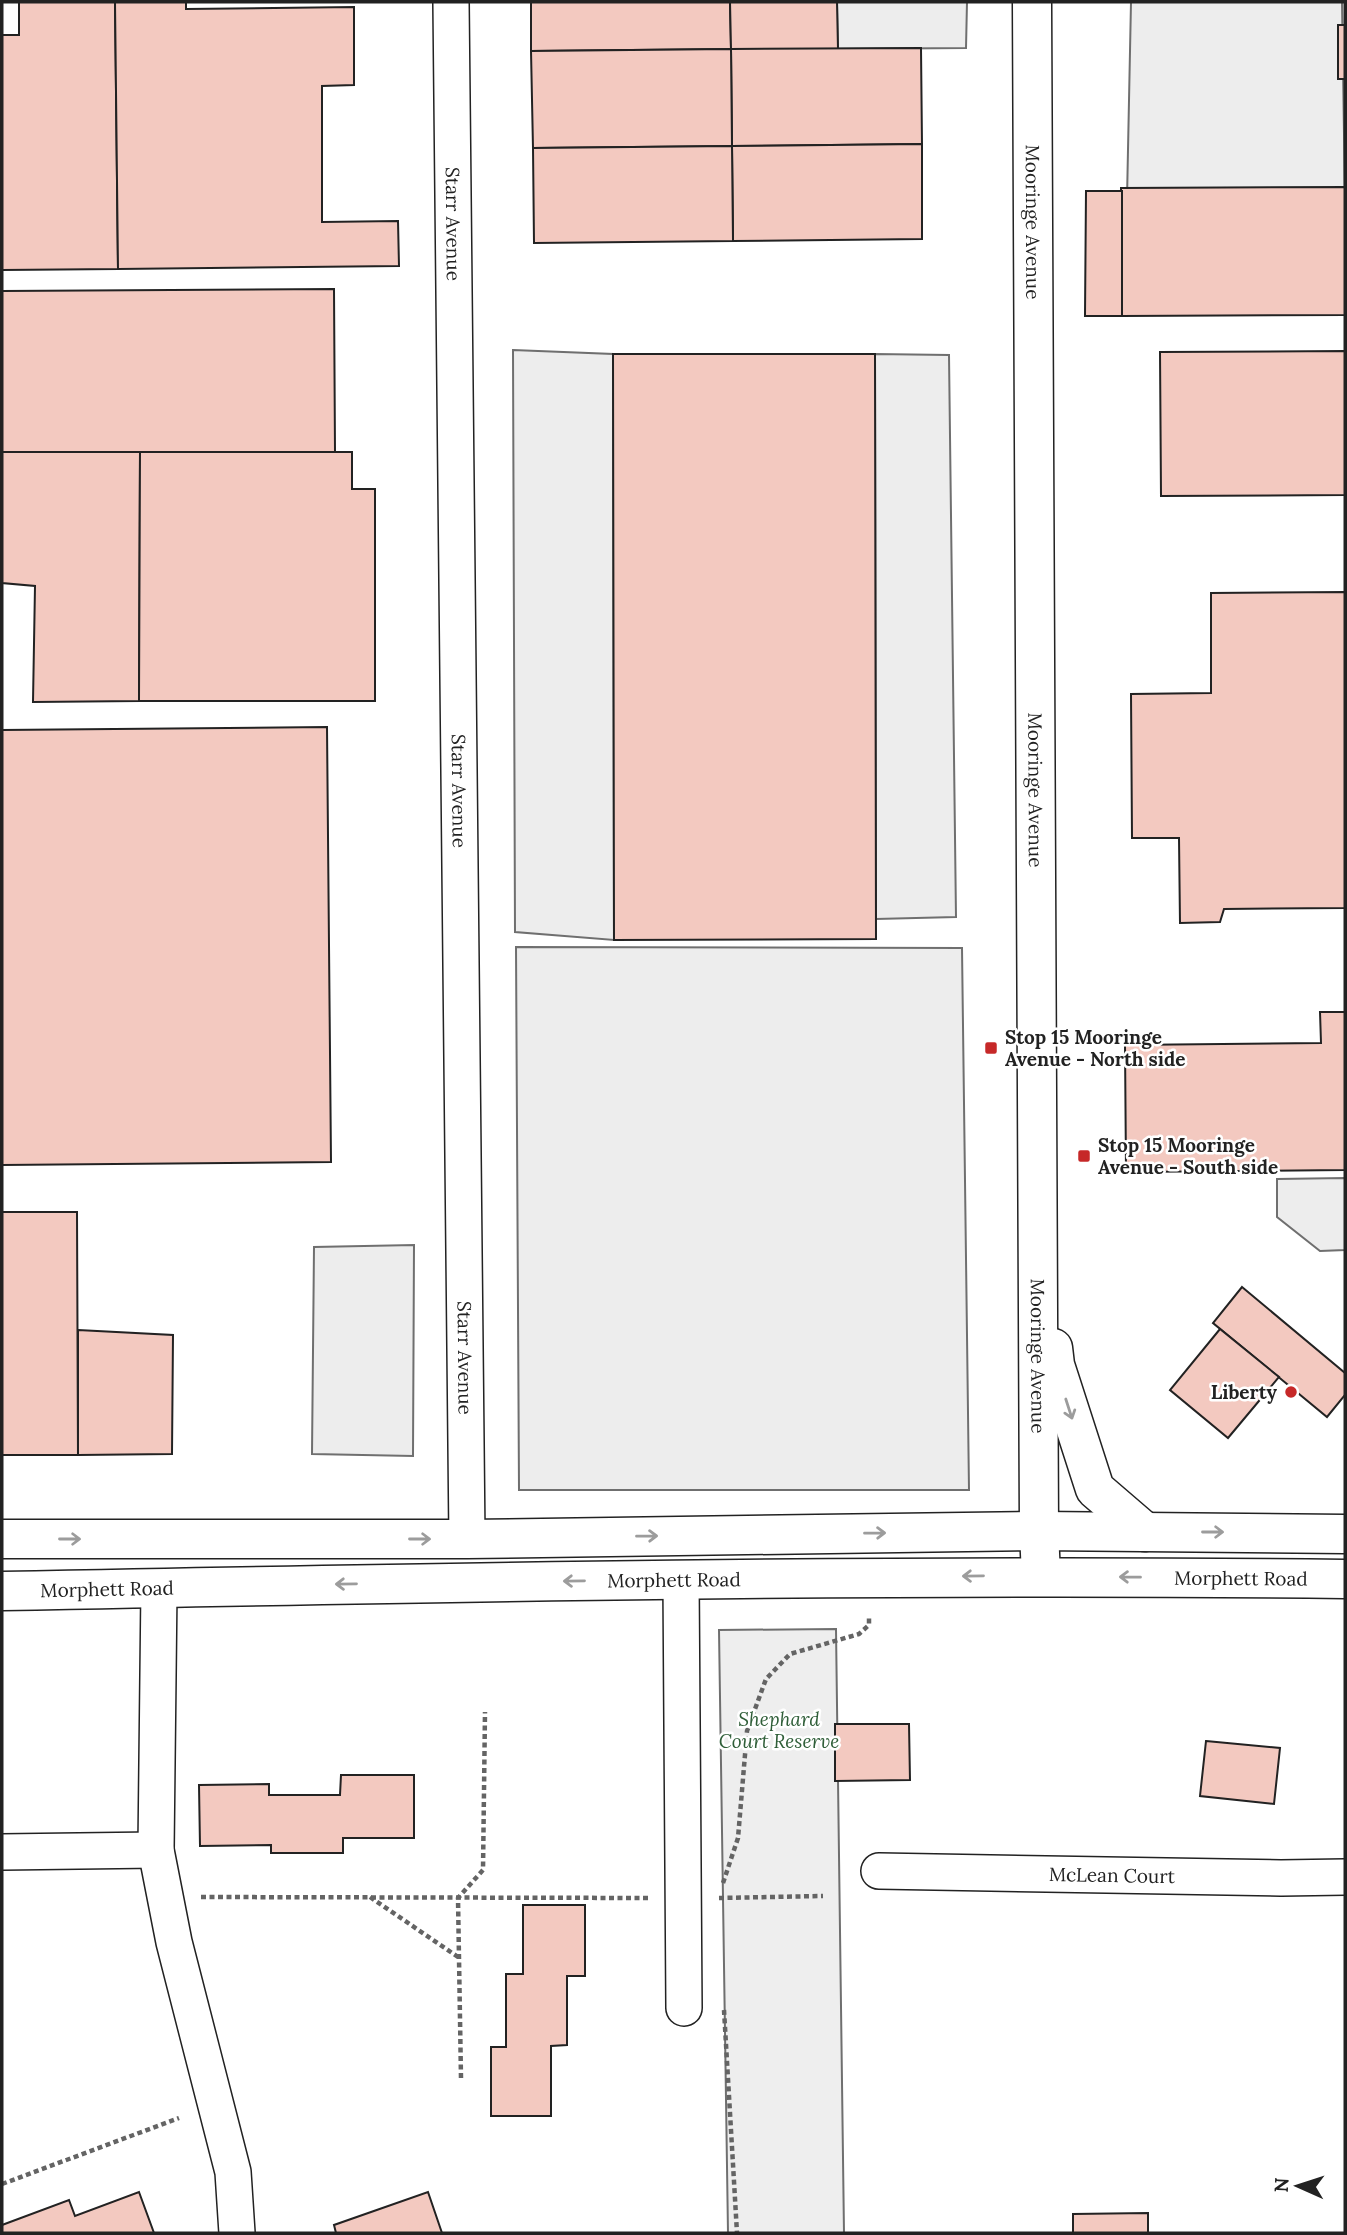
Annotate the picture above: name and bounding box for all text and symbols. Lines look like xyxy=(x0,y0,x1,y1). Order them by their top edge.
street label: Mooringe Avenue xyxy=(1021,144,1045,300)
street label: Starr Avenue xyxy=(441,167,466,281)
street label: Mooringe Avenue xyxy=(1023,712,1048,868)
street label: Starr Avenue xyxy=(447,734,472,848)
place label: Stop 15 Mooringe Avenue - North side xyxy=(1005,1025,1186,1071)
marker: Stop 15 Mooringe Avenue - North side xyxy=(983,1040,999,1056)
place label: Stop 15 Mooringe Avenue - South side xyxy=(1098,1133,1278,1179)
marker: Stop 15 Mooringe Avenue - South side xyxy=(1076,1148,1092,1164)
street label: Mooringe Avenue xyxy=(1026,1278,1051,1434)
street label: Starr Avenue xyxy=(453,1301,478,1415)
place label: Liberty xyxy=(1211,1380,1278,1404)
marker: Liberty xyxy=(1283,1384,1299,1400)
one-way arrow xyxy=(1064,1397,1076,1419)
one-way arrow xyxy=(863,1526,886,1540)
one-way arrow xyxy=(1201,1526,1224,1539)
one-way arrow xyxy=(636,1530,659,1543)
one-way arrow xyxy=(58,1532,81,1546)
one-way arrow xyxy=(408,1532,431,1546)
street label: Morphett Road xyxy=(1174,1566,1308,1591)
street label: Morphett Road xyxy=(607,1567,741,1593)
one-way arrow xyxy=(962,1569,985,1583)
one-way arrow xyxy=(1119,1570,1142,1583)
one-way arrow xyxy=(563,1574,586,1588)
street label: Morphett Road xyxy=(40,1576,174,1602)
one-way arrow xyxy=(335,1577,358,1591)
park label: Shephard Court Reserve xyxy=(719,1707,839,1753)
street label: McLean Court xyxy=(1049,1862,1176,1888)
north arrow xyxy=(1263,2151,1333,2221)
text: N xyxy=(1269,2177,1293,2193)

